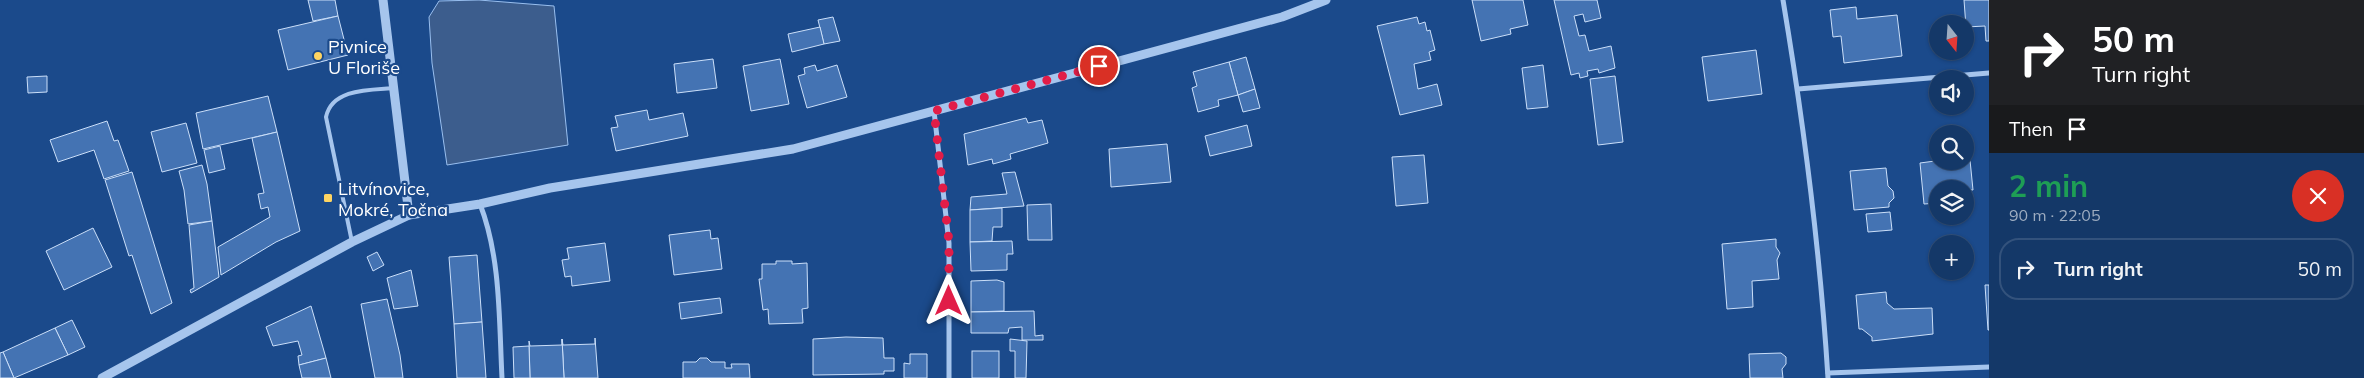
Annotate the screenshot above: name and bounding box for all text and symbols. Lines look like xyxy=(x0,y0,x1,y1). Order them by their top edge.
north arrow xyxy=(1929,15,1974,60)
map controls xyxy=(1929,15,1974,280)
text: 50 m xyxy=(2092,17,2175,61)
icon: right xyxy=(2009,20,2074,85)
place label: Pivnice U Floriše xyxy=(328,35,400,79)
pin xyxy=(1078,45,1120,87)
marker: Pivnice U Floriše xyxy=(312,50,324,62)
icon: arrive xyxy=(1085,52,1113,80)
text: Turn right xyxy=(2092,60,2190,88)
button: sound xyxy=(1929,70,1974,115)
icon: arrive xyxy=(2063,115,2091,143)
text: Then xyxy=(2009,117,2053,141)
button: search xyxy=(1929,125,1974,170)
text: 2 min xyxy=(2009,167,2088,205)
button: close xyxy=(2292,170,2344,222)
place label: Litvínovice, Mokré, Točna xyxy=(338,177,448,221)
button: layers xyxy=(1929,180,1974,225)
marker: Litvínovice, Mokré, Točna xyxy=(322,192,334,204)
text: 90 m · 22:05 xyxy=(2009,205,2101,225)
button: + xyxy=(1929,235,1974,280)
icon: right xyxy=(2011,255,2039,283)
text: Turn right xyxy=(2054,257,2143,281)
text: 50 m xyxy=(2298,257,2342,281)
position arrow xyxy=(922,274,974,326)

